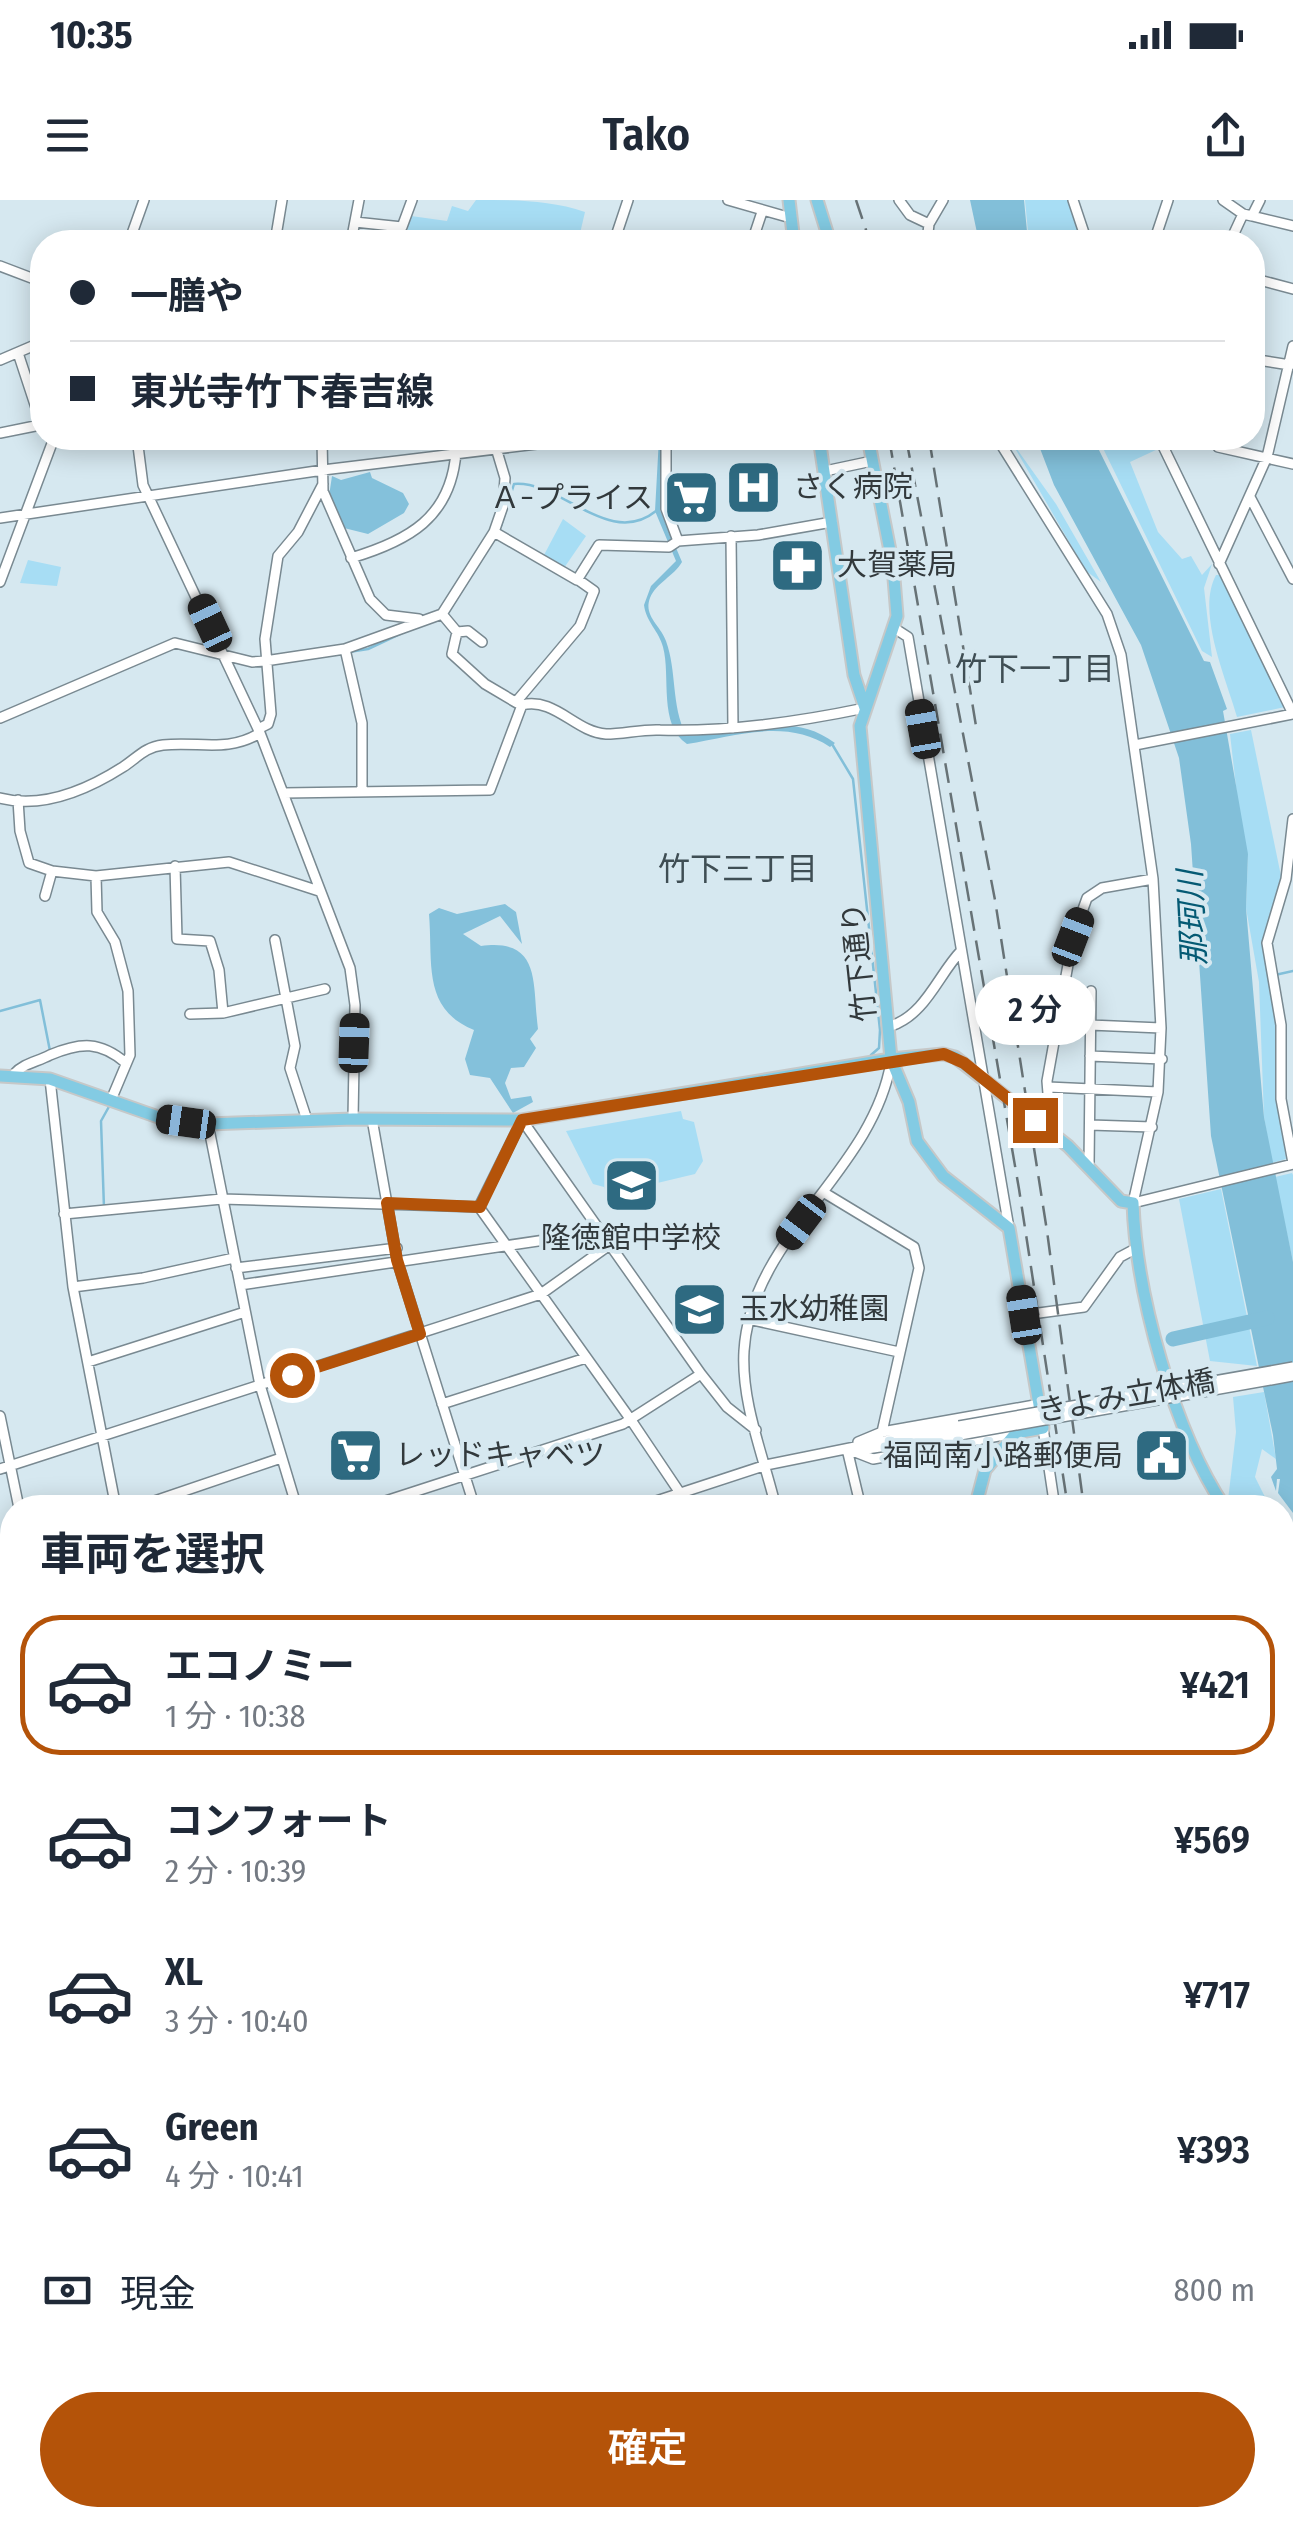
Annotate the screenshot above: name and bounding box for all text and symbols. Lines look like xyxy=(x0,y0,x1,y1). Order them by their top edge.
text: 10:35 xyxy=(50,12,133,58)
icon: menu xyxy=(40,108,95,163)
text: Tako xyxy=(603,108,690,162)
icon: share xyxy=(1198,108,1253,163)
text: 一膳や xyxy=(130,273,244,319)
text: 東光寺竹下春吉線 xyxy=(130,369,434,415)
hospital icon: さく病院 xyxy=(724,457,784,517)
supermarket icon: Ａ−プライス xyxy=(662,468,722,528)
place label: さく病院 xyxy=(793,469,913,505)
place label: Ａ−プライス xyxy=(490,480,653,516)
pharmacy icon: 大賀薬局 xyxy=(768,535,828,595)
place label: 大賀薬局 xyxy=(837,547,957,583)
car xyxy=(184,589,236,657)
district label: 竹下一丁目 xyxy=(955,650,1115,688)
car xyxy=(903,697,943,761)
district label: 竹下三丁目 xyxy=(658,850,818,888)
water label: 那珂川 xyxy=(1170,866,1213,967)
street label: 竹下通り xyxy=(835,900,883,1024)
car xyxy=(1048,904,1098,970)
callout: 2 分 xyxy=(975,975,1095,1045)
text: 2 分 xyxy=(1008,991,1062,1029)
car xyxy=(338,1012,370,1074)
route end xyxy=(1013,1098,1058,1143)
car xyxy=(154,1103,218,1141)
school or university icon: 隆徳館中学校 xyxy=(601,1156,661,1216)
car xyxy=(771,1189,831,1255)
place label: 隆徳館中学校 xyxy=(541,1220,721,1256)
school or university icon: 玉水幼稚園 xyxy=(670,1279,730,1339)
car xyxy=(1004,1283,1044,1347)
place label: 玉水幼稚園 xyxy=(739,1291,889,1327)
route start xyxy=(270,1353,315,1398)
street label: きよみ立体橋 xyxy=(1034,1363,1218,1429)
supermarket icon: レッドキャベツ xyxy=(326,1425,386,1485)
public building icon: 福岡南小路郵便局 xyxy=(1132,1426,1192,1486)
place label: レッドキャベツ xyxy=(395,1437,605,1473)
place label: 福岡南小路郵便局 xyxy=(883,1438,1123,1474)
text: 車両を選択 xyxy=(40,1528,265,1582)
icon: car xyxy=(45,1640,135,1730)
text: エコノミー xyxy=(165,1643,355,1689)
text: ¥421 xyxy=(1180,1662,1250,1708)
text: 1 分 · 10:38 xyxy=(165,1697,305,1735)
icon: car xyxy=(45,1795,135,1885)
text: コンフォート xyxy=(165,1798,392,1844)
text: ¥569 xyxy=(1174,1817,1250,1863)
text: 2 分 · 10:39 xyxy=(165,1852,306,1890)
text: XL xyxy=(165,1949,203,1995)
icon: car xyxy=(45,1950,135,2040)
text: ¥717 xyxy=(1183,1972,1250,2018)
text: 3 分 · 10:40 xyxy=(165,2002,309,2040)
text: Green xyxy=(165,2104,259,2150)
icon: car xyxy=(45,2105,135,2195)
text: ¥393 xyxy=(1177,2127,1250,2173)
text: 4 分 · 10:41 xyxy=(165,2157,304,2195)
icon: cash xyxy=(40,2263,95,2318)
text: 現金 xyxy=(120,2271,196,2317)
text: 800 m xyxy=(1174,2271,1255,2309)
button: 確定 xyxy=(40,2392,1255,2507)

